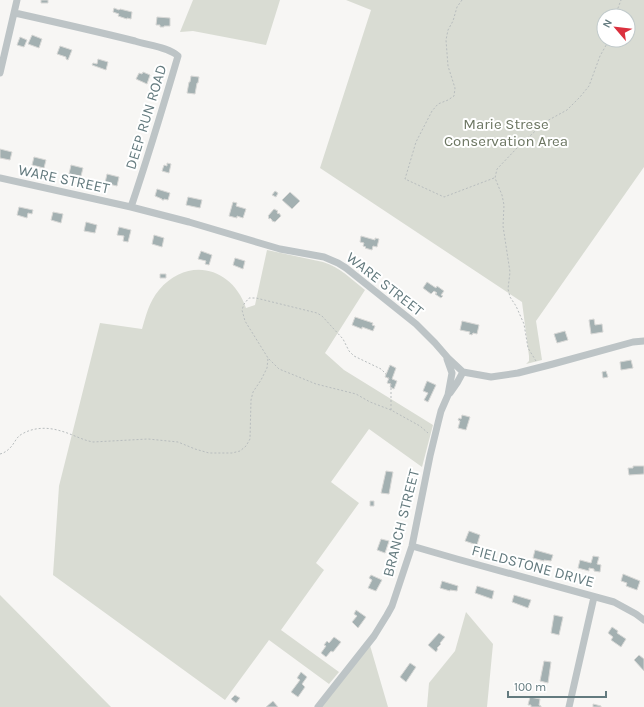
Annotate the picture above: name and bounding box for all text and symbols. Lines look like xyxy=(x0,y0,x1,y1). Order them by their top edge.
north arrow xyxy=(596,8,636,48)
text: N xyxy=(600,17,615,30)
street label: DEEP RUN ROAD xyxy=(121,62,171,172)
park label: Marie Strese Conservation Area xyxy=(444,115,568,150)
street label: WARE STREET xyxy=(17,161,112,198)
street label: WARE STREET xyxy=(343,248,428,320)
street label: BRANCH STREET xyxy=(379,467,423,579)
street label: FIELDSTONE DRIVE xyxy=(470,541,596,591)
scale bar xyxy=(508,673,606,699)
text: 100 m xyxy=(514,680,546,694)

